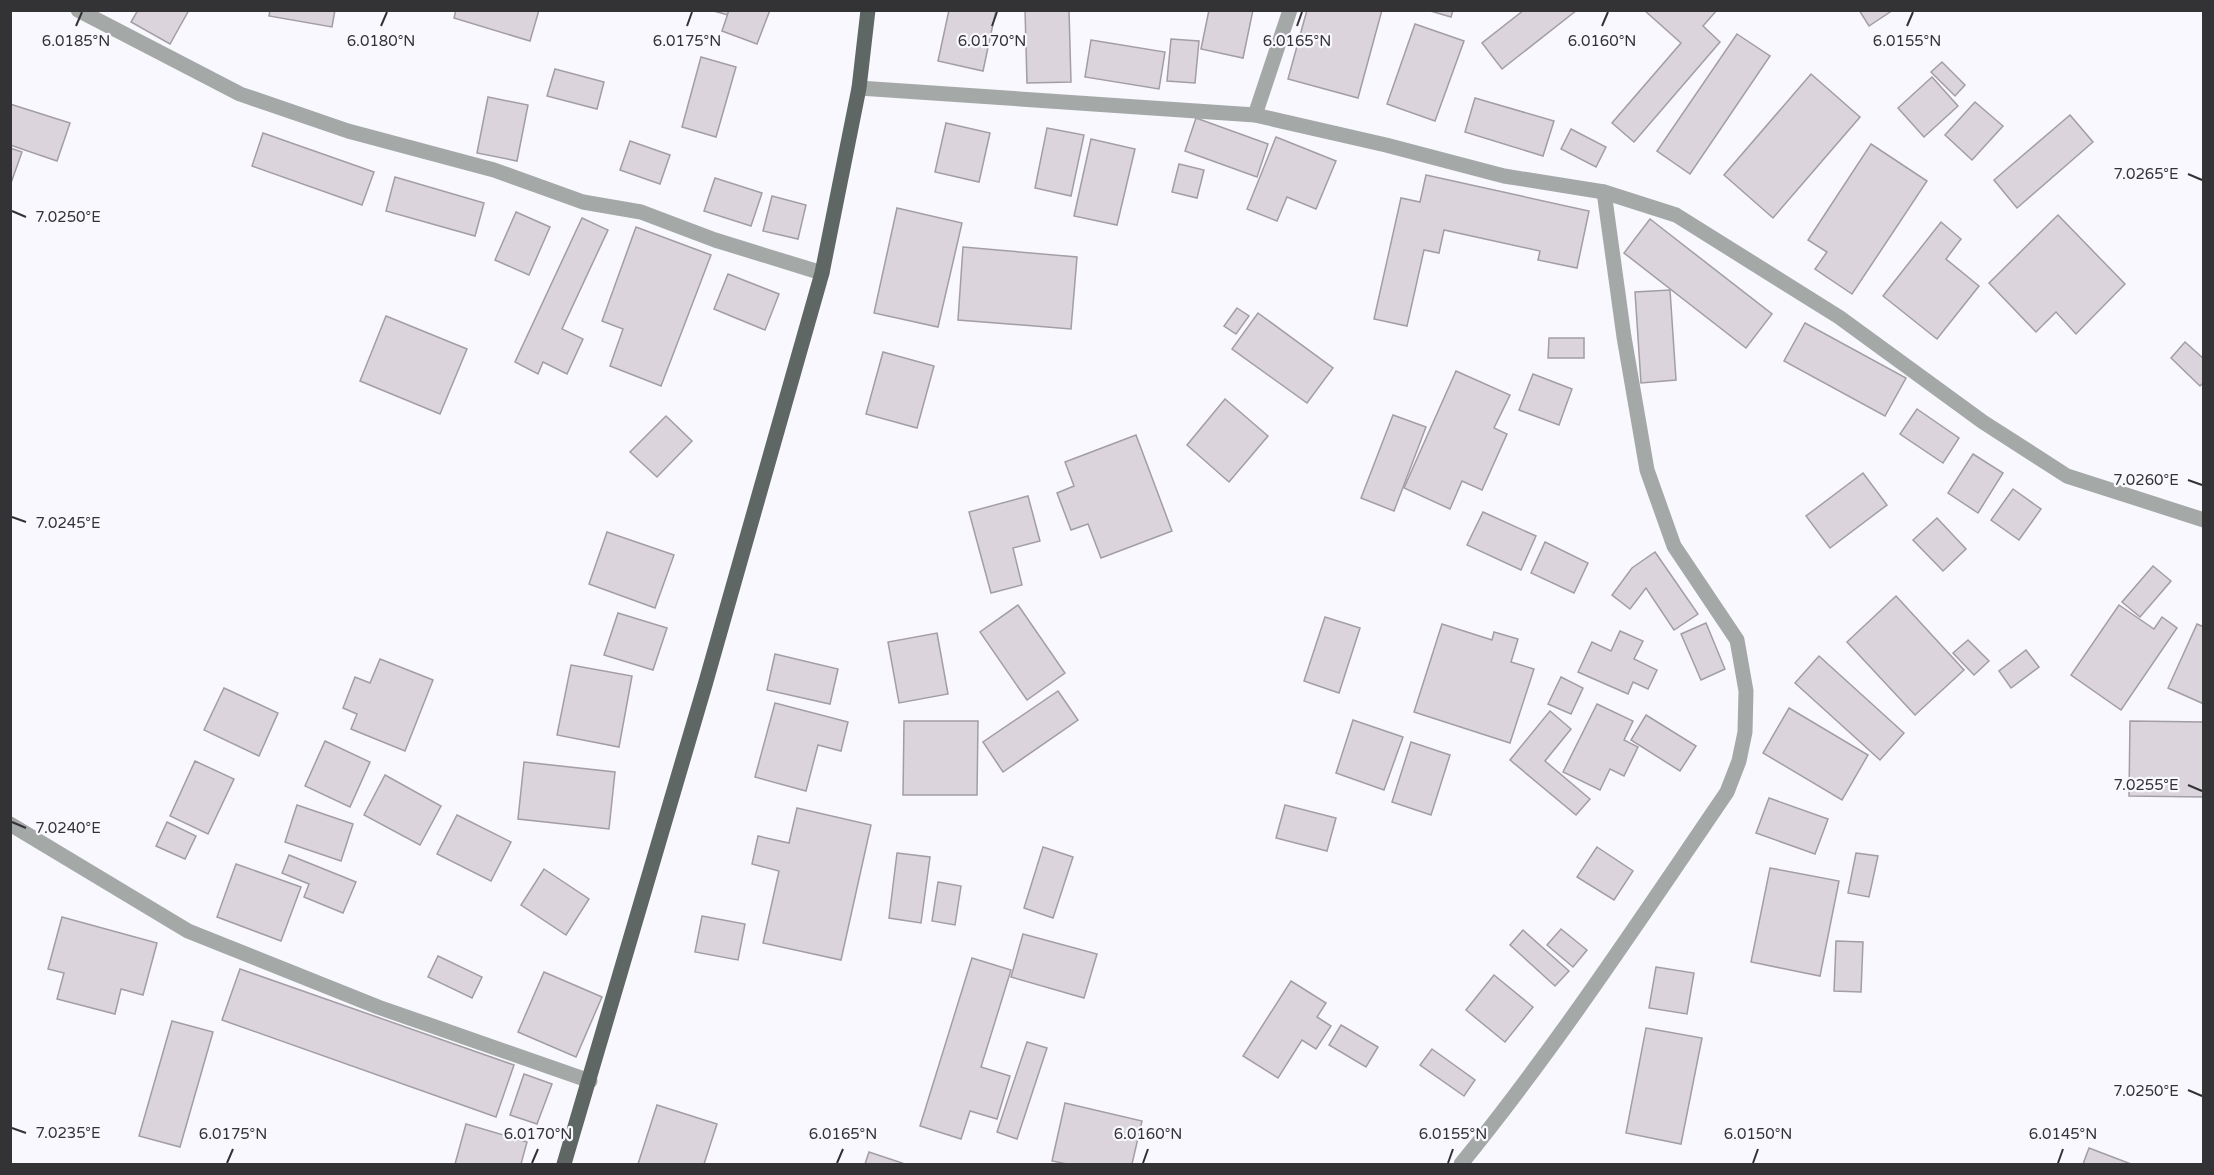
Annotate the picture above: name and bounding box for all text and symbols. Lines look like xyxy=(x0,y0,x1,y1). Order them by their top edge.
text: 6.0185°N xyxy=(42,32,110,50)
text: 6.0180°N xyxy=(347,32,415,50)
text: 6.0175°N xyxy=(653,32,721,50)
text: 6.0170°N xyxy=(958,32,1026,50)
text: 6.0165°N xyxy=(1263,32,1331,50)
text: 6.0160°N xyxy=(1568,32,1636,50)
text: 6.0155°N xyxy=(1873,32,1941,50)
text: 7.0265°E xyxy=(2113,165,2179,183)
text: 7.0250°E xyxy=(35,208,101,226)
text: 7.0260°E xyxy=(2113,471,2179,489)
text: 7.0245°E xyxy=(35,514,101,532)
text: 7.0255°E xyxy=(2113,776,2179,794)
text: 7.0240°E xyxy=(35,819,101,837)
text: 7.0250°E xyxy=(2113,1082,2179,1100)
text: 7.0235°E xyxy=(35,1124,101,1142)
text: 6.0175°N xyxy=(199,1125,267,1143)
text: 6.0170°N xyxy=(504,1125,572,1143)
text: 6.0165°N xyxy=(809,1125,877,1143)
text: 6.0160°N xyxy=(1114,1125,1182,1143)
text: 6.0155°N xyxy=(1419,1125,1487,1143)
text: 6.0150°N xyxy=(1724,1125,1792,1143)
text: 6.0145°N xyxy=(2029,1125,2097,1143)

